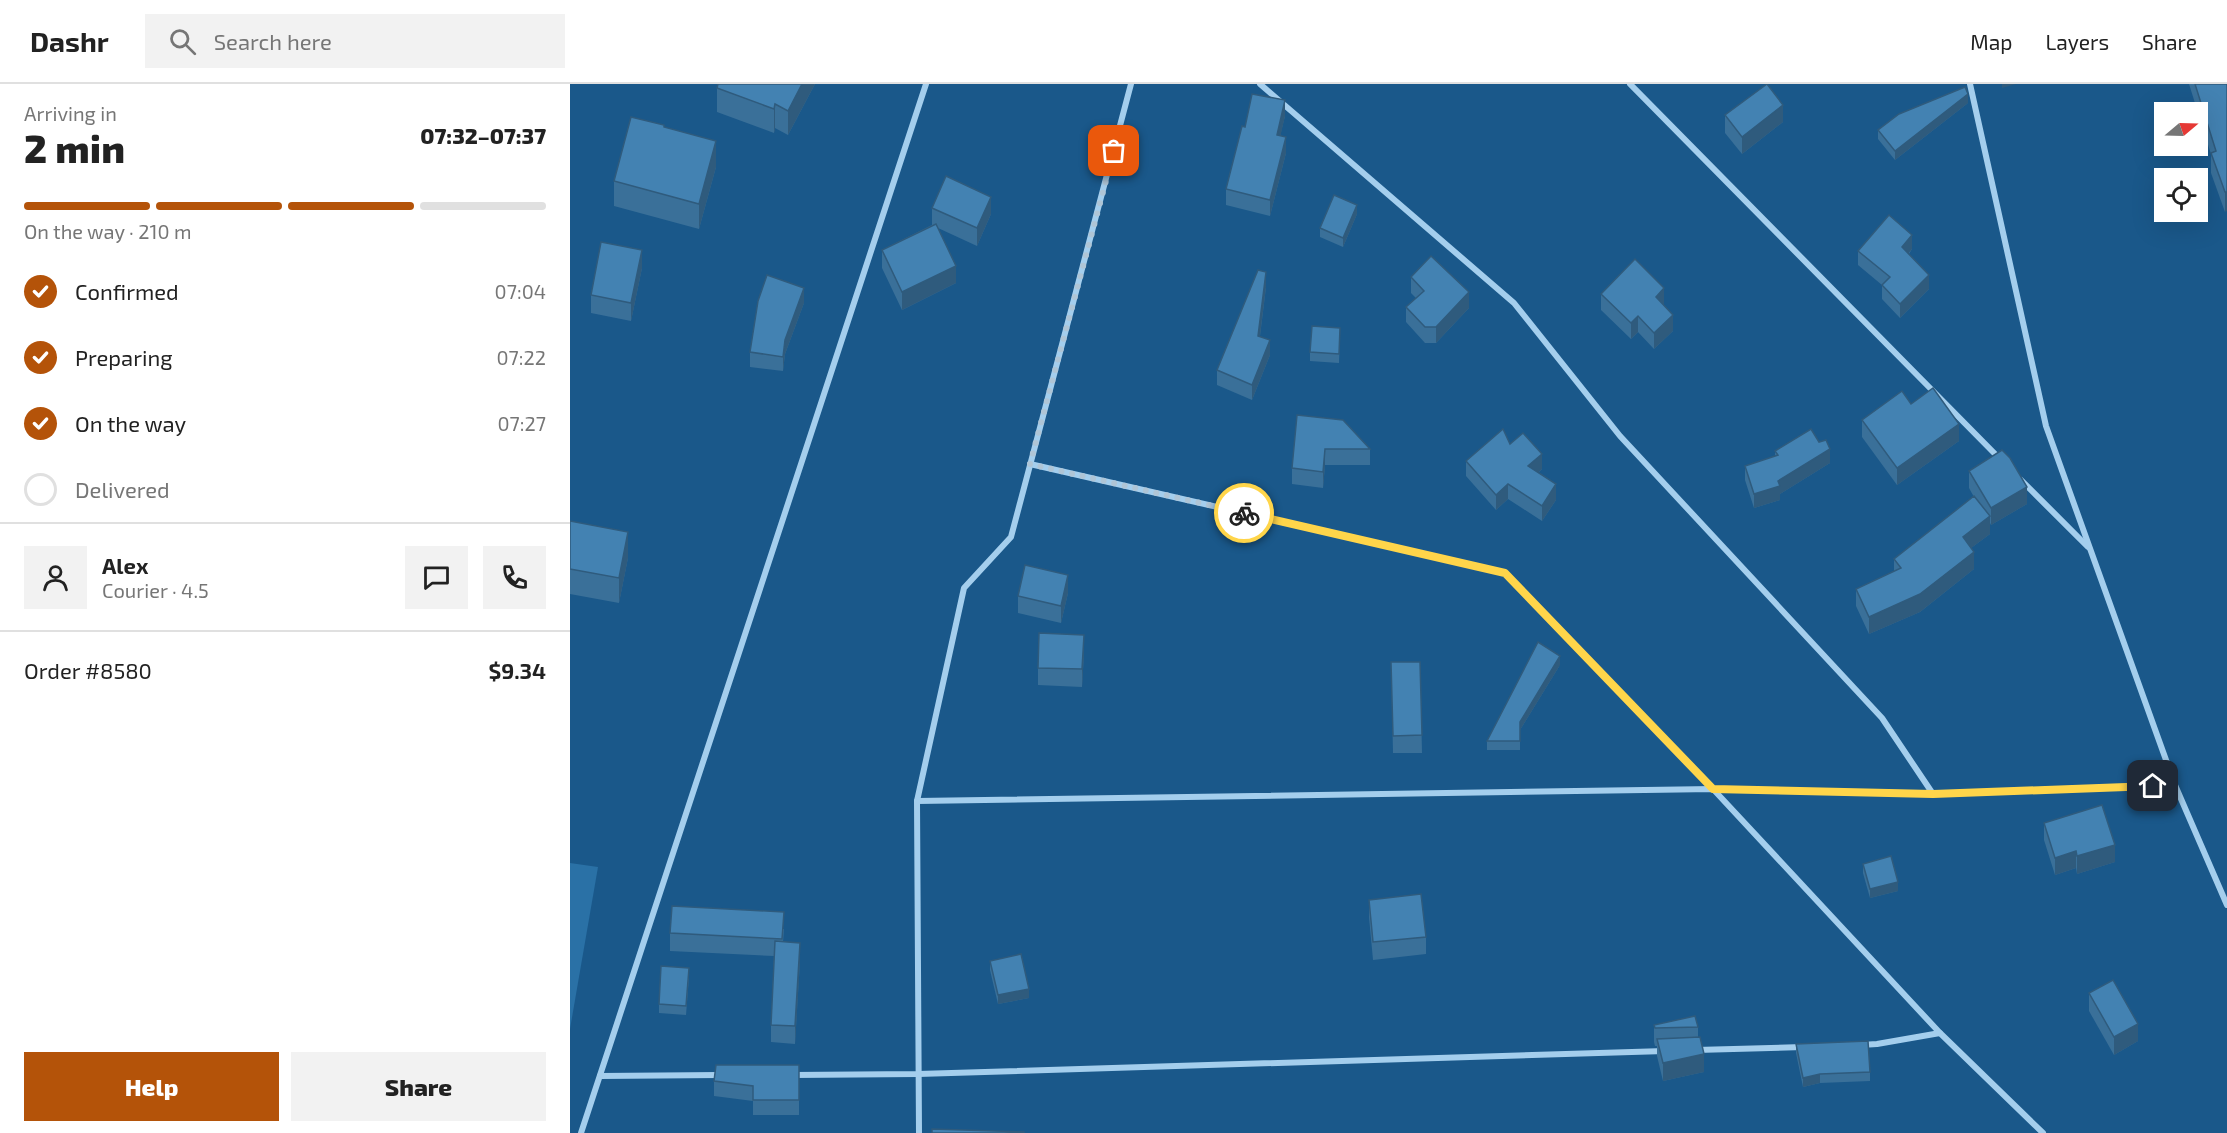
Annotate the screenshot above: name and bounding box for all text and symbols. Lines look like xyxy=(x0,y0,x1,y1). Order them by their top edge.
search box xyxy=(145,14,565,68)
text: Dashr xyxy=(30,24,109,58)
icon: search xyxy=(166,25,199,58)
text: Search here xyxy=(214,28,332,54)
text: Map xyxy=(1970,29,2012,54)
text: Layers xyxy=(2045,29,2109,54)
text: Share xyxy=(2142,29,2197,54)
text: Arriving in xyxy=(24,101,117,125)
north arrow xyxy=(2154,102,2208,156)
map controls xyxy=(2154,102,2208,222)
text: 07:32–07:37 xyxy=(420,122,546,148)
text: 2 min xyxy=(24,124,125,171)
pin xyxy=(1088,125,1139,176)
icon: bag xyxy=(1097,134,1130,167)
button: locate xyxy=(2154,168,2208,222)
text: On the way · 210 m xyxy=(24,219,192,243)
icon: check xyxy=(24,275,57,308)
text: Confirmed xyxy=(75,278,179,304)
text: 07:04 xyxy=(495,279,546,303)
icon: check xyxy=(24,341,57,374)
text: Preparing xyxy=(75,344,173,370)
text: 07:22 xyxy=(497,345,546,369)
icon: check xyxy=(24,407,57,440)
text: On the way xyxy=(75,410,186,436)
text: 07:27 xyxy=(498,411,546,435)
text: Delivered xyxy=(75,476,170,502)
courier xyxy=(1214,483,1274,543)
icon: bike xyxy=(1228,497,1261,530)
button: person xyxy=(24,546,87,609)
button: chat xyxy=(405,546,468,609)
button: phone xyxy=(483,546,546,609)
text: Alex xyxy=(102,552,148,578)
text: Courier · 4.5 xyxy=(102,578,209,602)
text: Order #8580 xyxy=(24,657,152,683)
text: $9.34 xyxy=(488,657,546,683)
pin xyxy=(2127,760,2178,811)
icon: home xyxy=(2136,769,2169,802)
button: Help xyxy=(24,1052,279,1121)
button: Share xyxy=(291,1052,546,1121)

